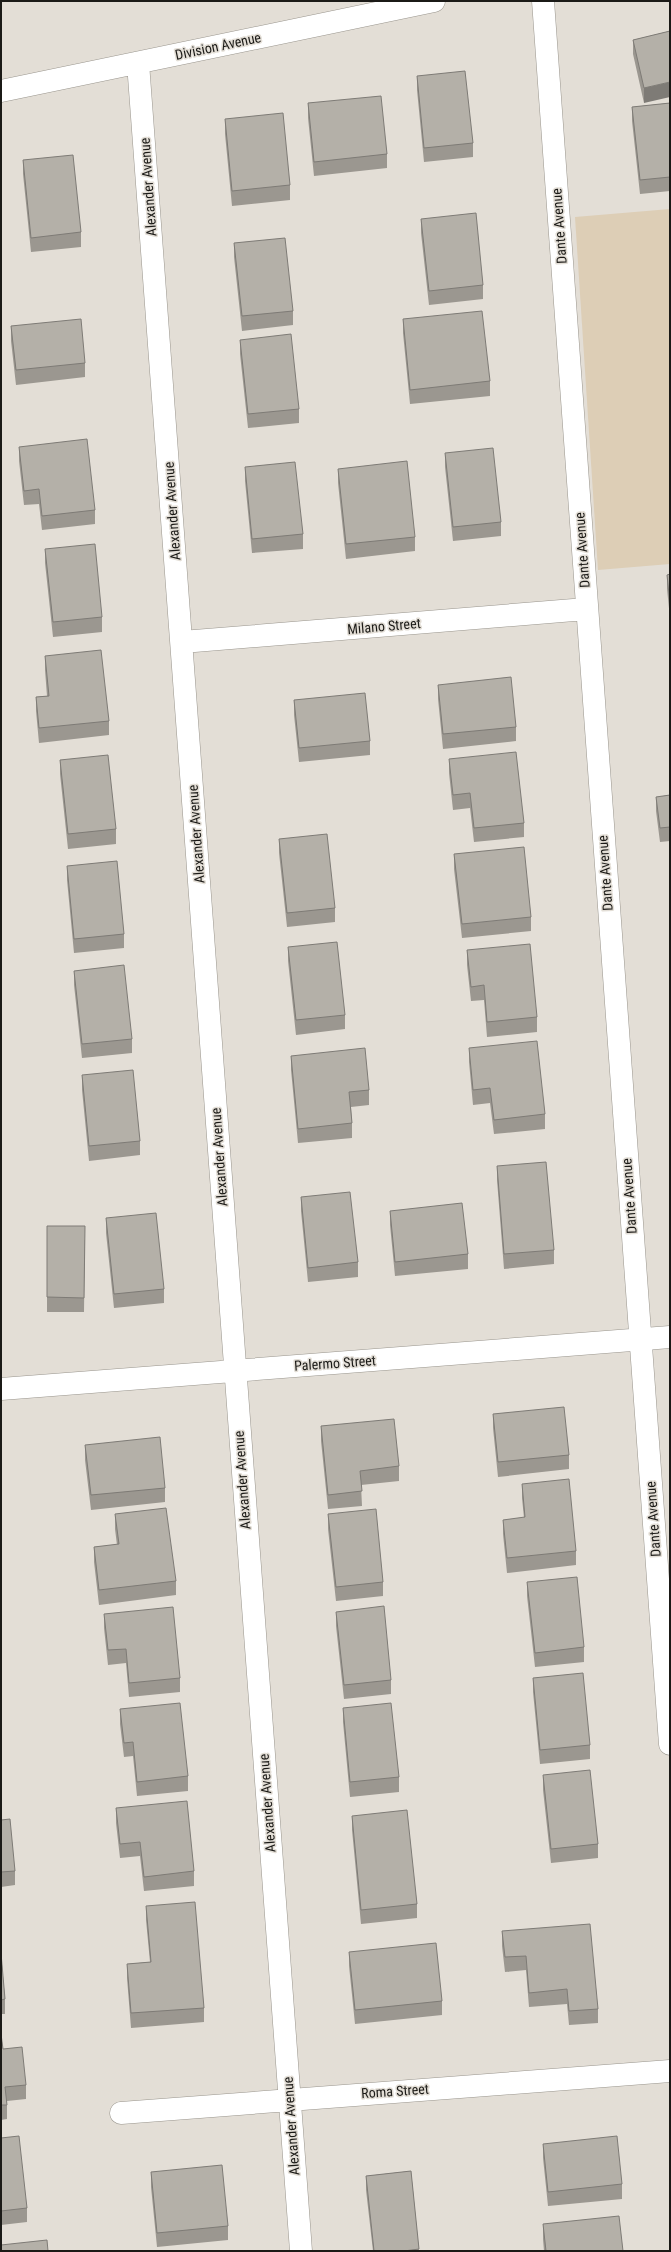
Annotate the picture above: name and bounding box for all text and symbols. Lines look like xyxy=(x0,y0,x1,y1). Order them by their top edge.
street label: Division Avenue xyxy=(174,29,263,63)
street label: Alexander Avenue xyxy=(137,137,159,237)
street label: Dante Avenue xyxy=(548,187,570,264)
street label: Alexander Avenue xyxy=(161,461,183,561)
street label: Dante Avenue xyxy=(571,511,593,588)
street label: Milano Street xyxy=(347,615,421,637)
street label: Alexander Avenue xyxy=(185,784,207,884)
street label: Dante Avenue xyxy=(594,834,616,911)
street label: Alexander Avenue xyxy=(208,1107,230,1207)
street label: Dante Avenue xyxy=(618,1157,640,1234)
street label: Palermo Street xyxy=(294,1352,376,1374)
street label: Alexander Avenue xyxy=(231,1430,253,1530)
street label: Dante Avenue xyxy=(642,1480,664,1557)
street label: Alexander Avenue xyxy=(256,1753,278,1853)
street label: Alexander Avenue xyxy=(280,2076,302,2176)
street label: Roma Street xyxy=(361,2081,429,2101)

